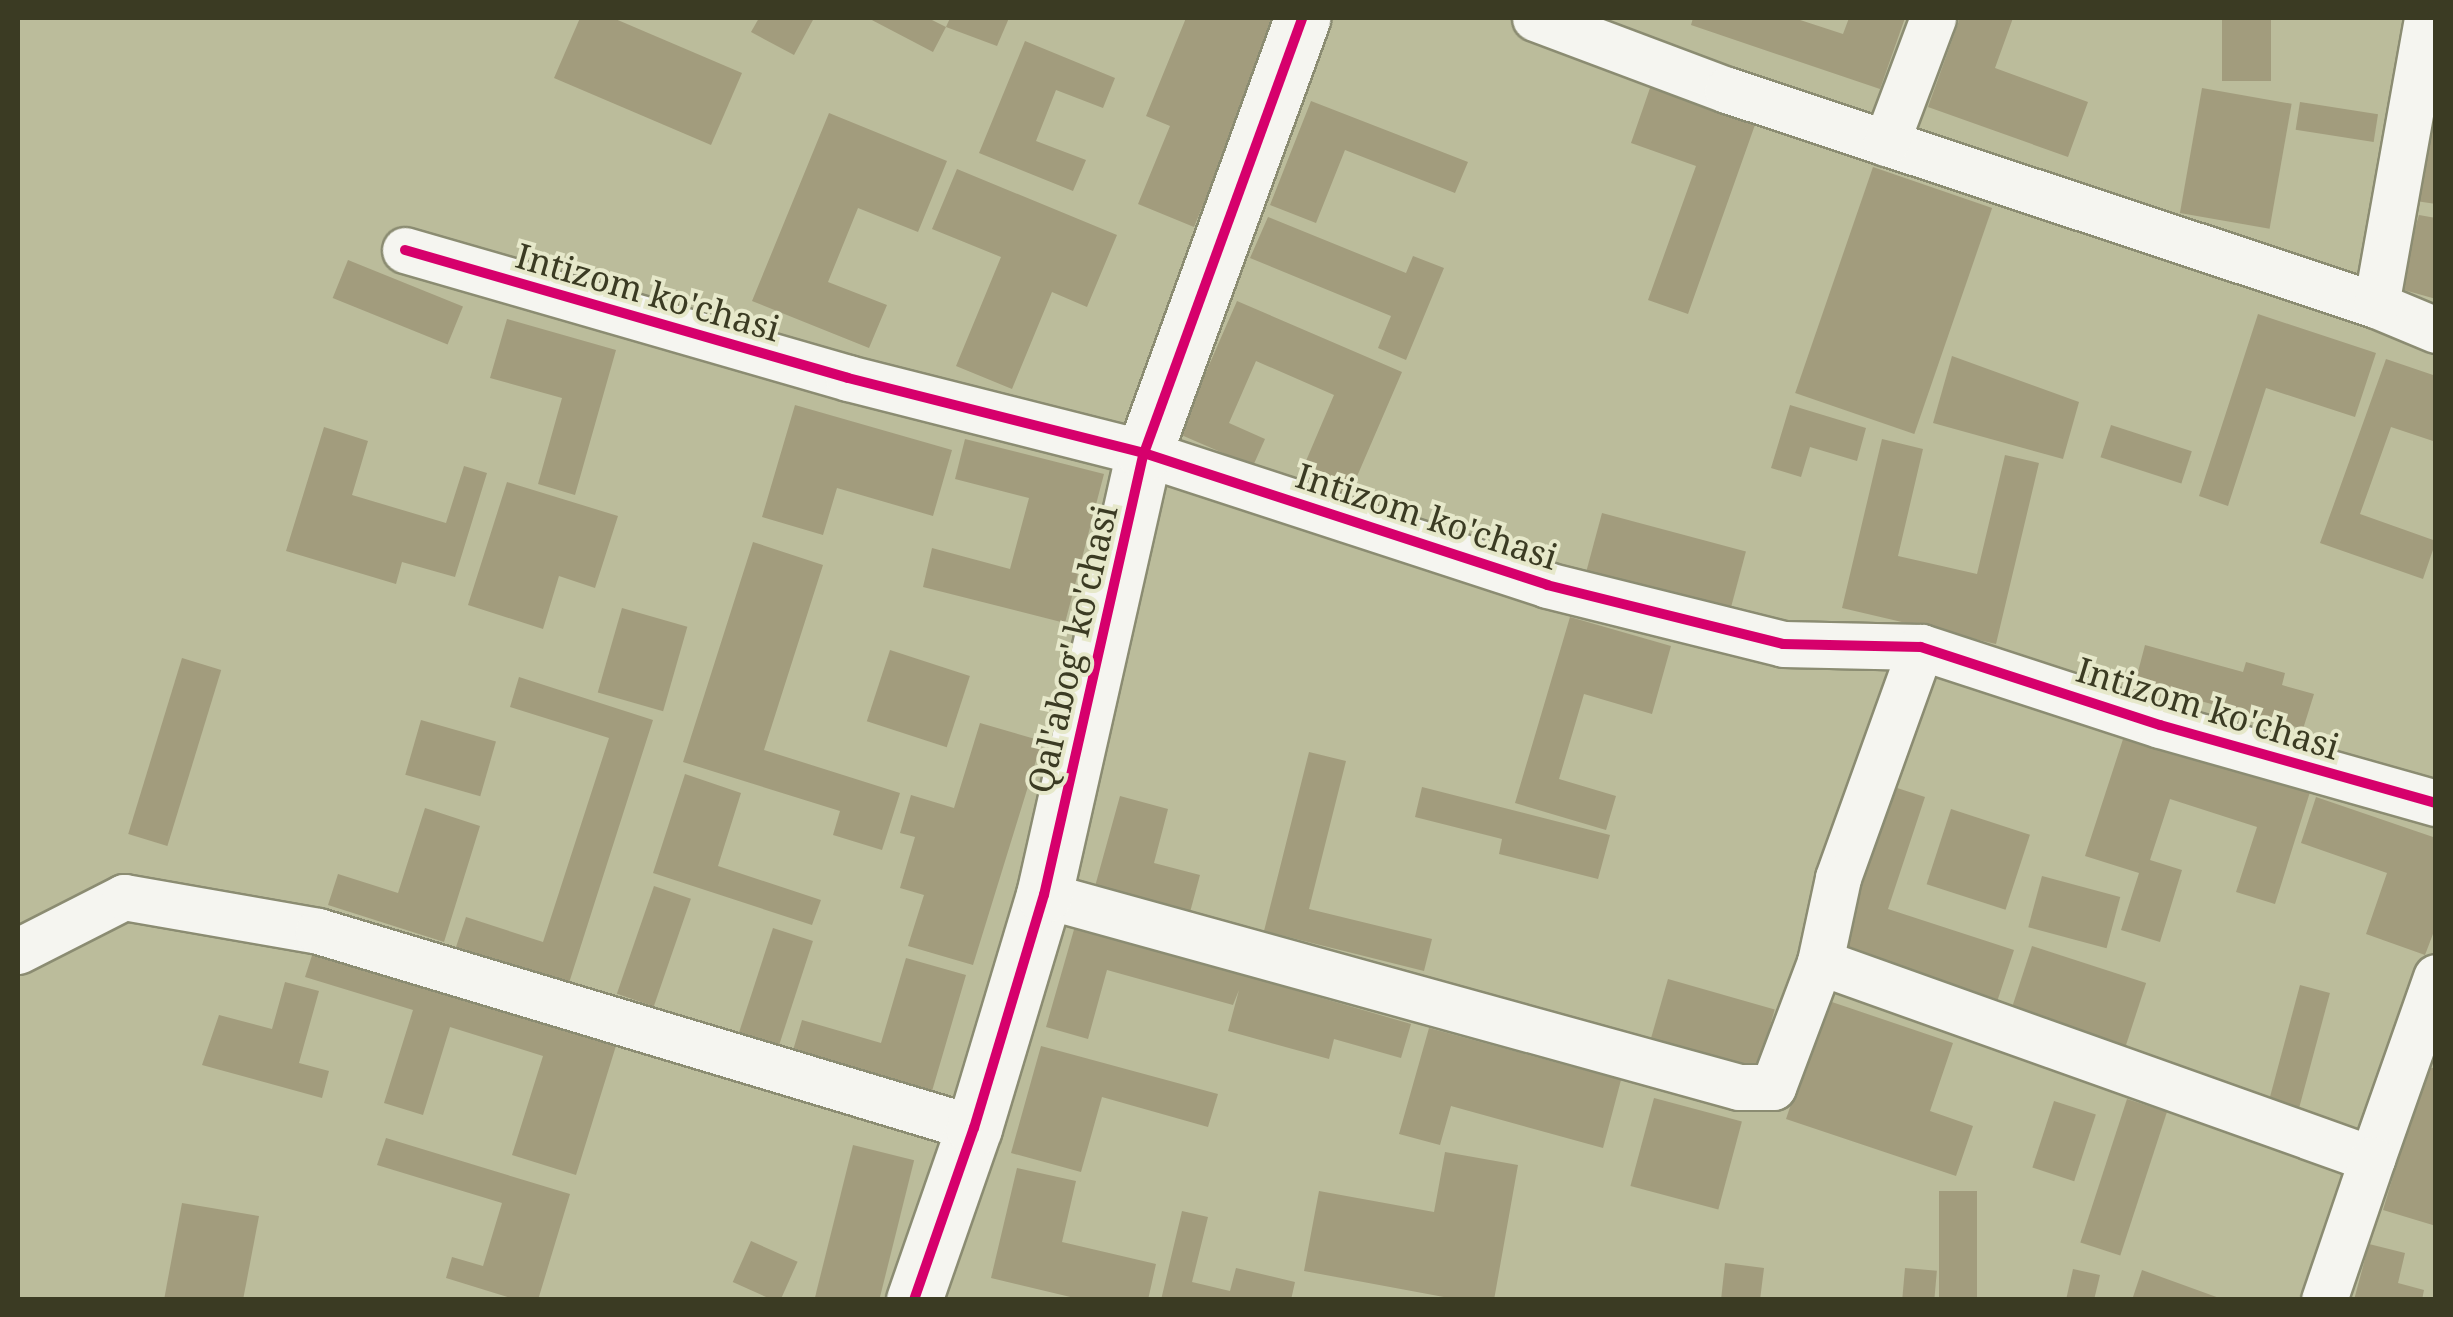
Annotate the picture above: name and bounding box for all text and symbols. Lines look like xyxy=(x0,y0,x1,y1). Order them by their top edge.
street label: Intizom ko'chasi xyxy=(511,234,785,350)
street label: Intizom ko'chasi xyxy=(1291,454,1563,578)
street label: Qal'abog' ko'chasi xyxy=(1018,501,1126,797)
street label: Intizom ko'chasi xyxy=(2072,648,2344,768)

